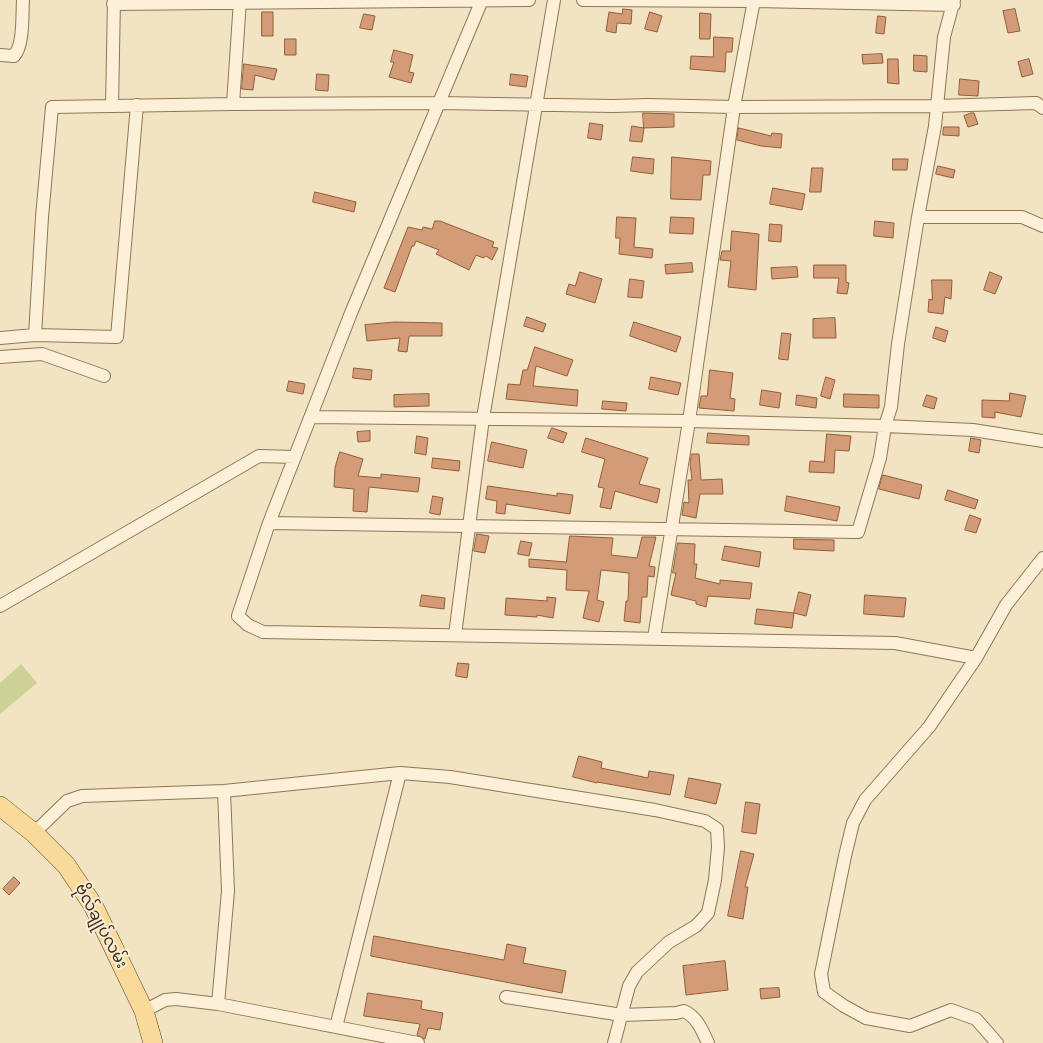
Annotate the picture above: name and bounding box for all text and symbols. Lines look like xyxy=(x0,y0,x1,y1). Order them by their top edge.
street label: ဗိုလ်ချုပ်လမ်း xyxy=(71,880,131,972)

